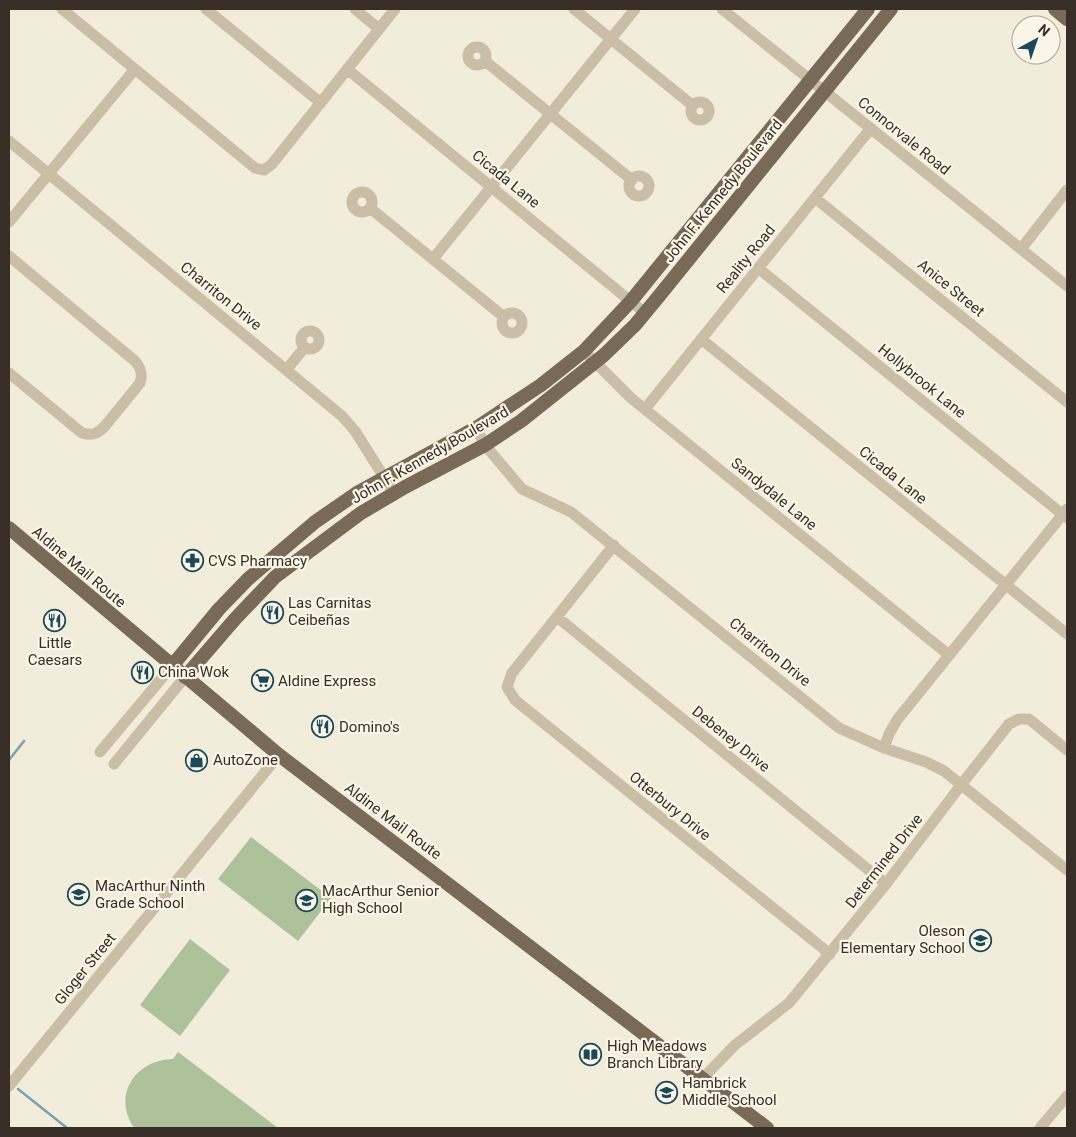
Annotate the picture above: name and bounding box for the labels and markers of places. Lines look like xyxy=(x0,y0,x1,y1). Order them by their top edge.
pharmacy icon: CVS Pharmacy xyxy=(180,549,204,573)
place label: CVS Pharmacy xyxy=(208,552,307,570)
place label: Las Carnitas Ceibeñas xyxy=(288,594,371,629)
restaurant icon: Las Carnitas Ceibeñas xyxy=(260,600,284,624)
restaurant icon: Little Caesars xyxy=(43,608,67,632)
place label: Little Caesars xyxy=(28,634,82,669)
restaurant icon: China Wok xyxy=(130,660,154,684)
place label: China Wok xyxy=(158,663,229,681)
supermarket icon: Aldine Express xyxy=(250,669,274,693)
place label: Aldine Express xyxy=(278,672,376,690)
restaurant icon: Domino's xyxy=(311,715,335,739)
place label: Domino's xyxy=(339,718,400,736)
shop icon: AutoZone xyxy=(185,748,209,772)
place label: AutoZone xyxy=(213,751,278,769)
place label: MacArthur Ninth Grade School xyxy=(95,877,205,912)
place label: MacArthur Senior High School xyxy=(322,882,439,917)
school or university icon: MacArthur Ninth Grade School xyxy=(67,883,91,907)
school or university icon: MacArthur Senior High School xyxy=(294,888,318,912)
place label: Oleson Elementary School xyxy=(841,922,965,957)
school or university icon: Oleson Elementary School xyxy=(969,928,993,952)
place label: High Meadows Branch Library xyxy=(607,1037,707,1072)
library icon: High Meadows Branch Library xyxy=(579,1043,603,1067)
place label: Hambrick Middle School xyxy=(682,1074,777,1109)
school or university icon: Hambrick Middle School xyxy=(654,1080,678,1104)

